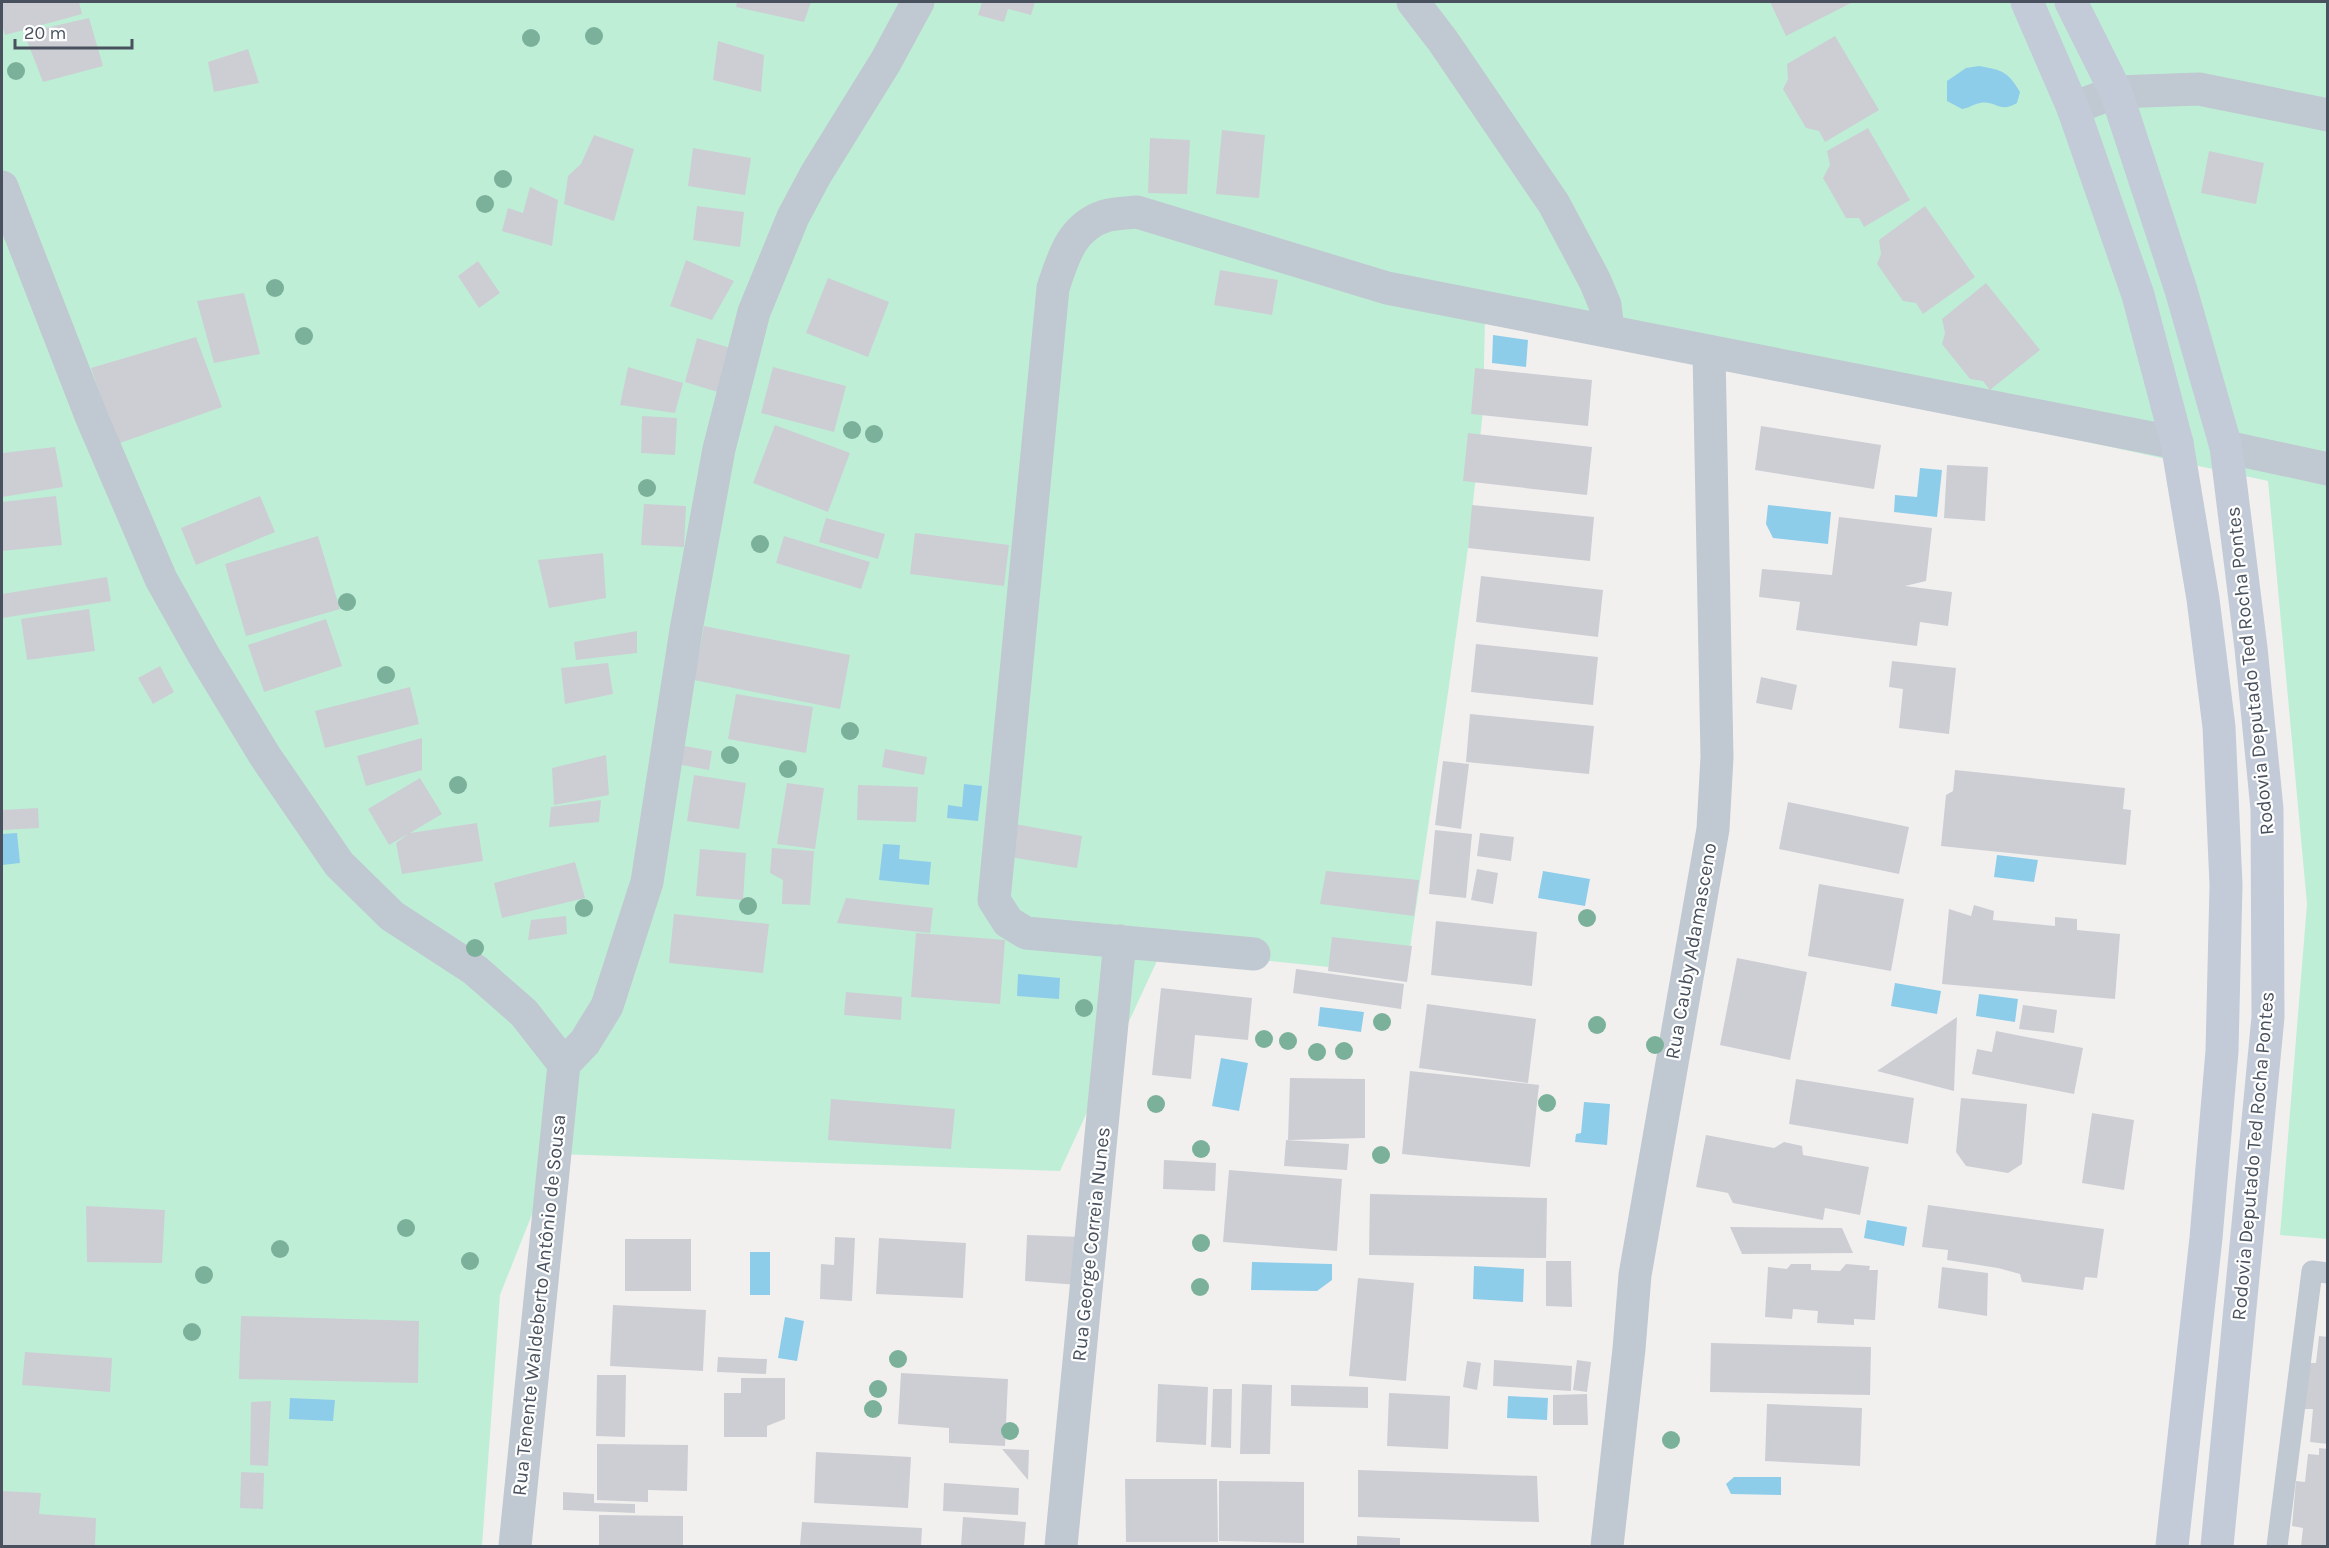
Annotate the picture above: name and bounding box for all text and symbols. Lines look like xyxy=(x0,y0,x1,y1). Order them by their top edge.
scale bar xyxy=(15,12,132,50)
text: 20 m xyxy=(24,22,66,44)
street label: Rodovia Deputado Ted Rocha Pontes xyxy=(2221,506,2279,836)
street label: Rua Cauby Adamasceno xyxy=(1661,841,1721,1061)
street label: Rodovia Deputado Ted Rocha Pontes xyxy=(2227,991,2279,1321)
street label: Rua Tenente Waldeberto Antônio de Sousa xyxy=(508,1113,570,1497)
street label: Rua George Correia Nunes xyxy=(1067,1126,1115,1362)

